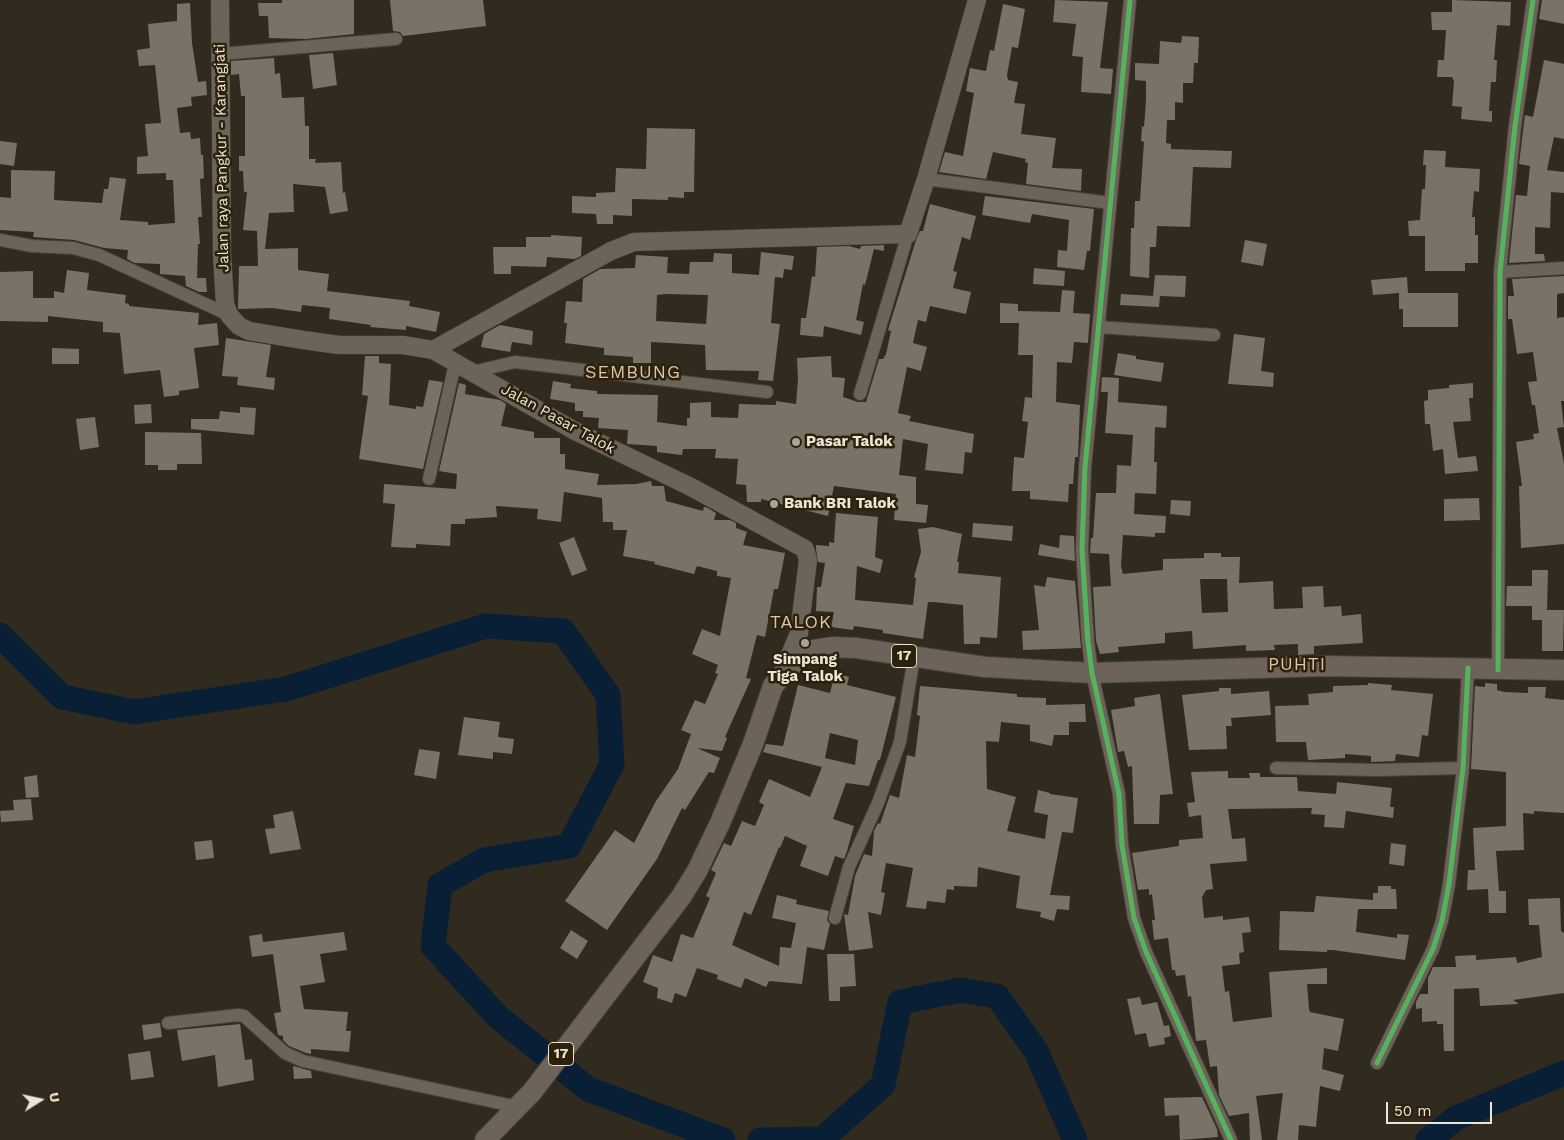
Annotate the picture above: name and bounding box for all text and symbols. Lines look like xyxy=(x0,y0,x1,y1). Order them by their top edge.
street label: Jalan raya Pangkur - Karangjati xyxy=(211,44,233,272)
district label: SEMBUNG xyxy=(584,362,682,384)
street label: Jalan Pasar Talok xyxy=(498,380,618,458)
place label: Pasar Talok xyxy=(806,433,892,451)
marker: Pasar Talok xyxy=(790,436,802,448)
place label: Bank BRI Talok xyxy=(784,495,896,513)
marker: Bank BRI Talok xyxy=(768,498,780,510)
district label: TALOK xyxy=(769,612,833,634)
marker: Simpang Tiga Talok xyxy=(799,637,811,649)
road number: 17 xyxy=(892,644,916,668)
place label: Simpang Tiga Talok xyxy=(767,651,843,686)
district label: PUHTI xyxy=(1267,654,1327,676)
road number: 17 xyxy=(548,1042,574,1066)
north arrow xyxy=(15,1075,65,1125)
text: U xyxy=(46,1091,64,1104)
scale bar xyxy=(1389,1092,1495,1124)
text: 50 m xyxy=(1394,1102,1431,1120)

